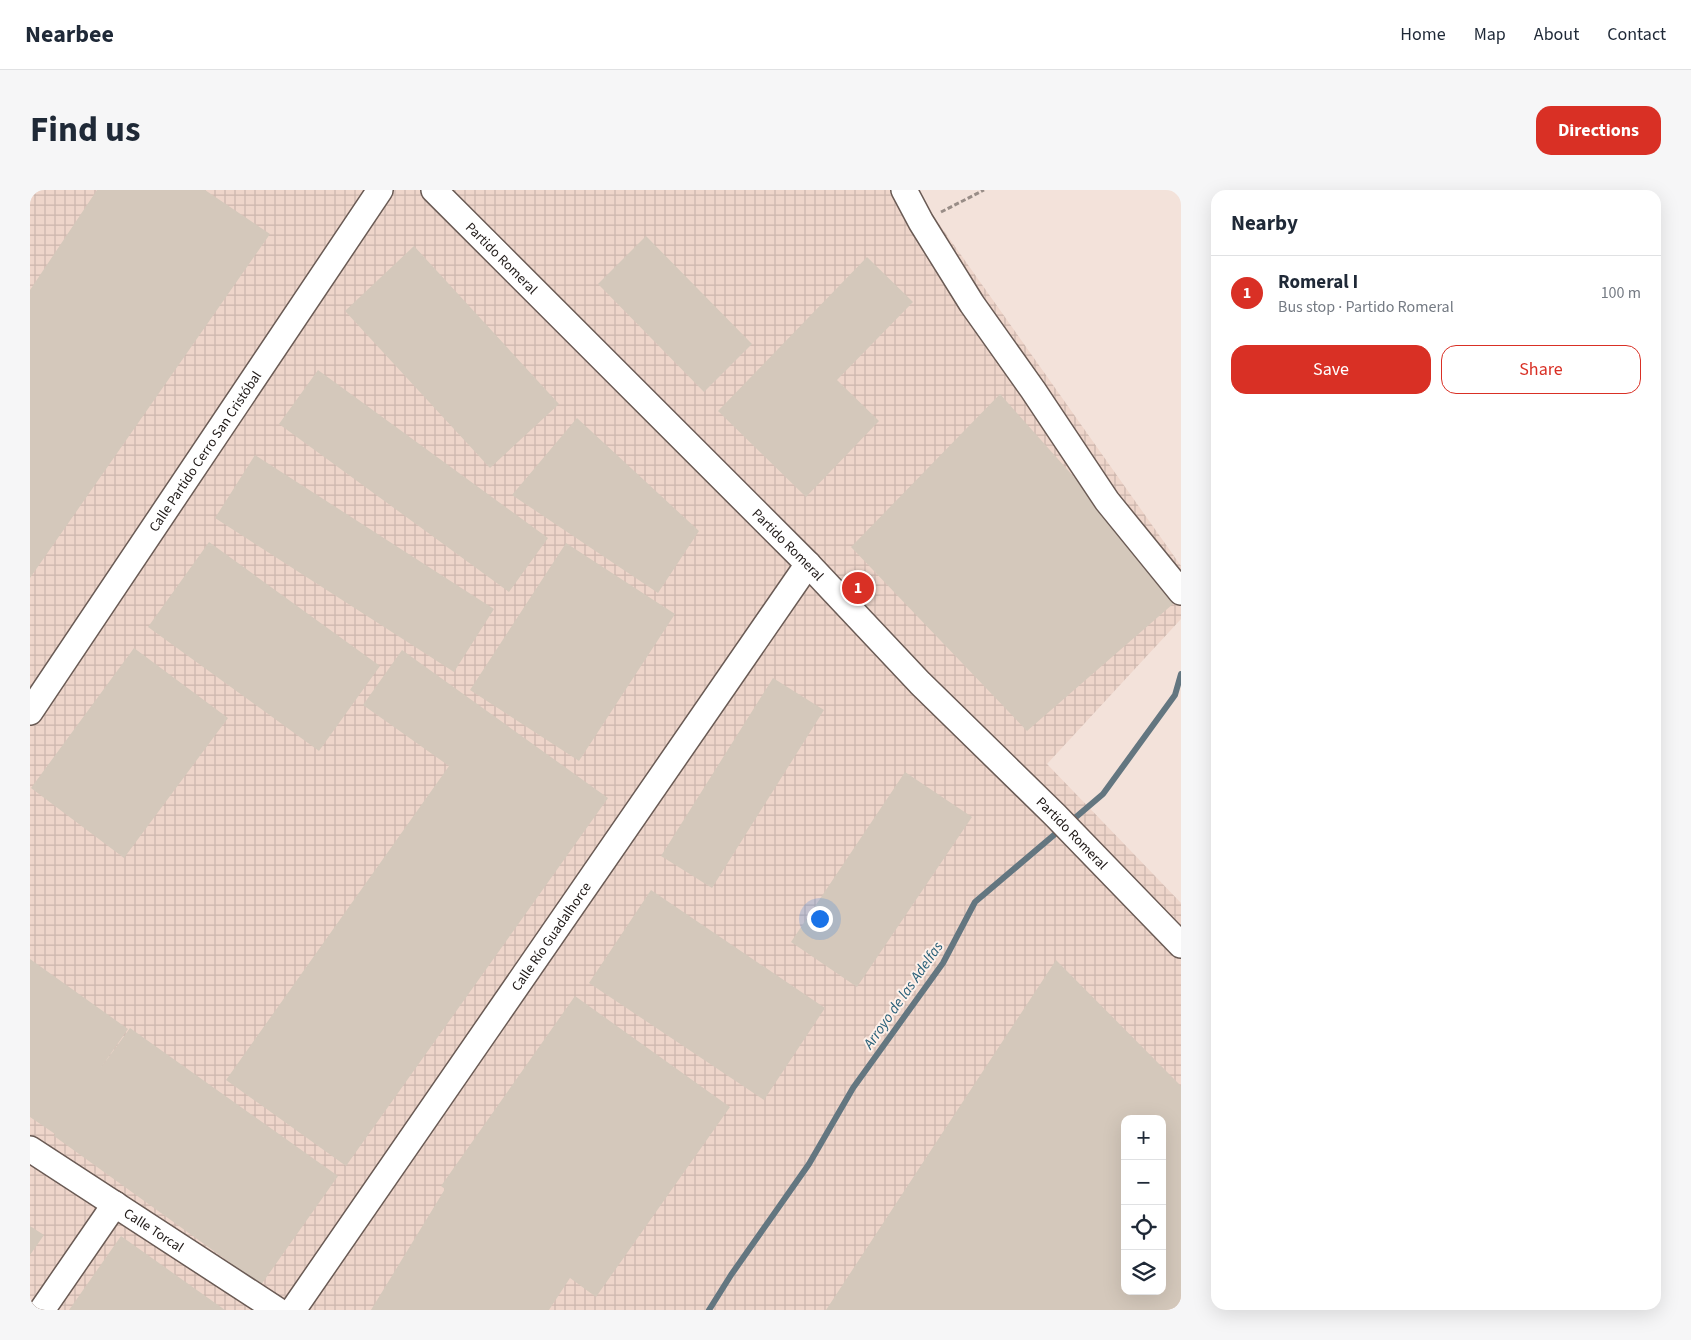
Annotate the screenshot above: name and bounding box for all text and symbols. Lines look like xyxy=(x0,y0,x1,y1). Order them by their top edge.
text: Nearbee xyxy=(25,17,114,52)
text: Home xyxy=(1400,22,1446,47)
text: Map xyxy=(1474,22,1506,47)
text: About xyxy=(1534,22,1579,47)
text: Contact xyxy=(1607,22,1666,47)
text: Find us xyxy=(30,105,140,155)
button: Directions xyxy=(1536,106,1661,155)
text: Nearby xyxy=(1231,208,1298,238)
street label: Partido Romeral xyxy=(461,218,542,299)
text: Romeral I xyxy=(1278,269,1358,296)
text: 1 xyxy=(1243,282,1251,304)
text: 100 m xyxy=(1601,282,1641,304)
text: Bus stop · Partido Romeral xyxy=(1278,296,1454,318)
button: Save xyxy=(1231,345,1431,394)
button: Share xyxy=(1441,345,1641,394)
street label: Calle Partido Cerro San Cristóbal xyxy=(145,367,267,536)
street label: Partido Romeral xyxy=(747,504,828,586)
pin: 1 xyxy=(842,569,874,607)
street label: Partido Romeral xyxy=(1031,793,1112,875)
street label: Calle Río Guadalhorce xyxy=(507,878,597,996)
your location xyxy=(807,906,833,932)
water label: Arroyo de las Adelfas xyxy=(858,937,948,1054)
map controls xyxy=(1121,1115,1166,1295)
button: + xyxy=(1121,1115,1166,1160)
button: − xyxy=(1121,1160,1166,1205)
street label: Calle Torcal xyxy=(120,1204,188,1258)
button: locate xyxy=(1121,1205,1166,1250)
button: layers xyxy=(1121,1250,1166,1295)

